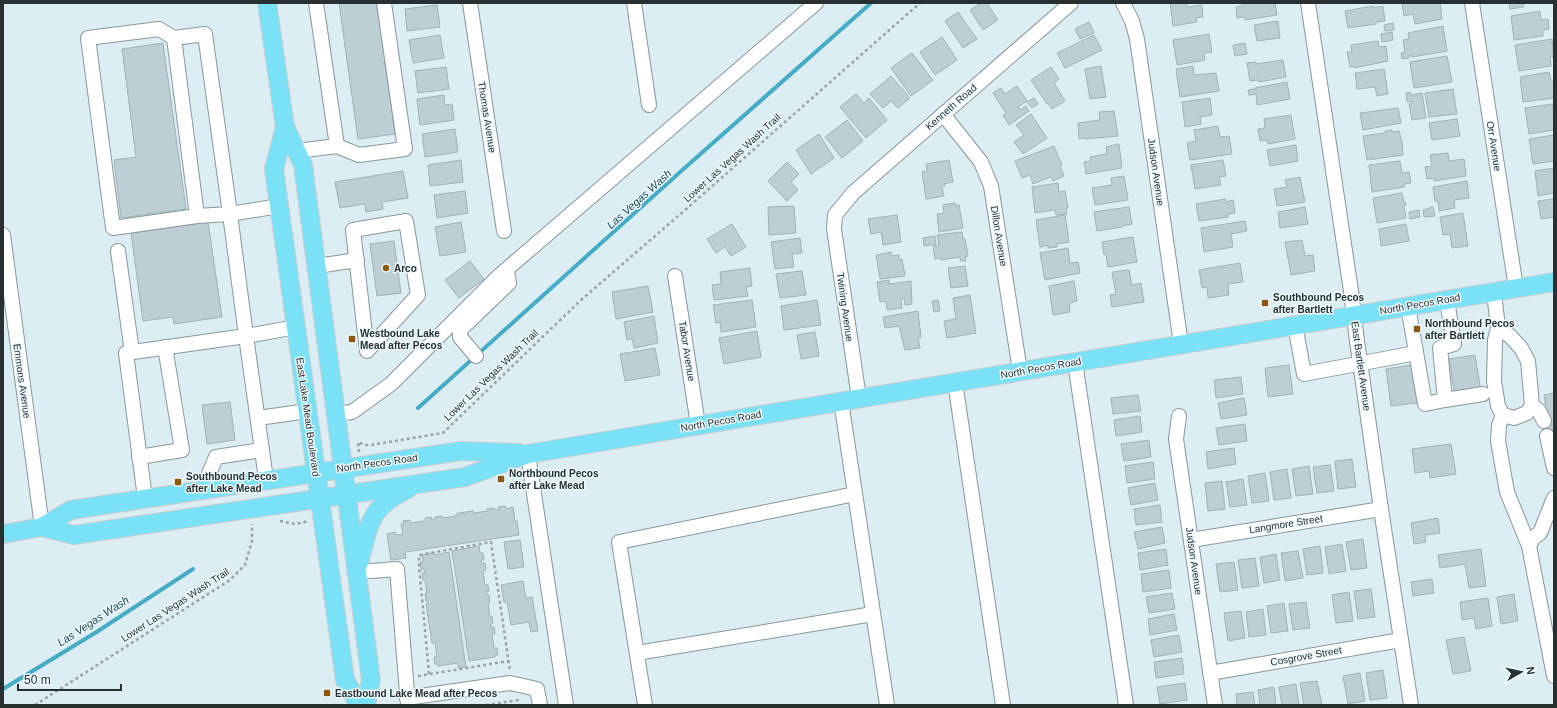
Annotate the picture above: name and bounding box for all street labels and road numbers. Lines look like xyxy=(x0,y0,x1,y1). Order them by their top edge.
street label: Thomas Avenue xyxy=(476,81,498,154)
street label: Kenneth Road xyxy=(923,82,979,132)
street label: Lower Las Vegas Wash Trail xyxy=(681,112,783,204)
street label: Orr Avenue xyxy=(1485,120,1503,172)
street label: Judson Avenue xyxy=(1146,137,1166,207)
street label: Dillon Avenue xyxy=(989,205,1009,267)
street label: Twining Avenue xyxy=(835,272,855,343)
street label: North Pecos Road xyxy=(1379,291,1461,317)
street label: Tabor Avenue xyxy=(677,320,697,382)
street label: East Bartlett Avenue xyxy=(1349,320,1373,412)
street label: Lower Las Vegas Wash Trail xyxy=(442,327,540,423)
street label: Emmons Avenue xyxy=(11,343,33,420)
street label: North Pecos Road xyxy=(1000,355,1082,381)
street label: East Lake Mead Boulevard xyxy=(294,357,322,477)
street label: North Pecos Road xyxy=(680,408,762,434)
street label: North Pecos Road xyxy=(336,452,418,474)
street label: Langmore Street xyxy=(1248,513,1324,535)
street label: Judson Avenue xyxy=(1184,526,1204,596)
street label: Lower Las Vegas Wash Trail xyxy=(119,566,231,644)
street label: Cosgrove Street xyxy=(1269,644,1343,668)

